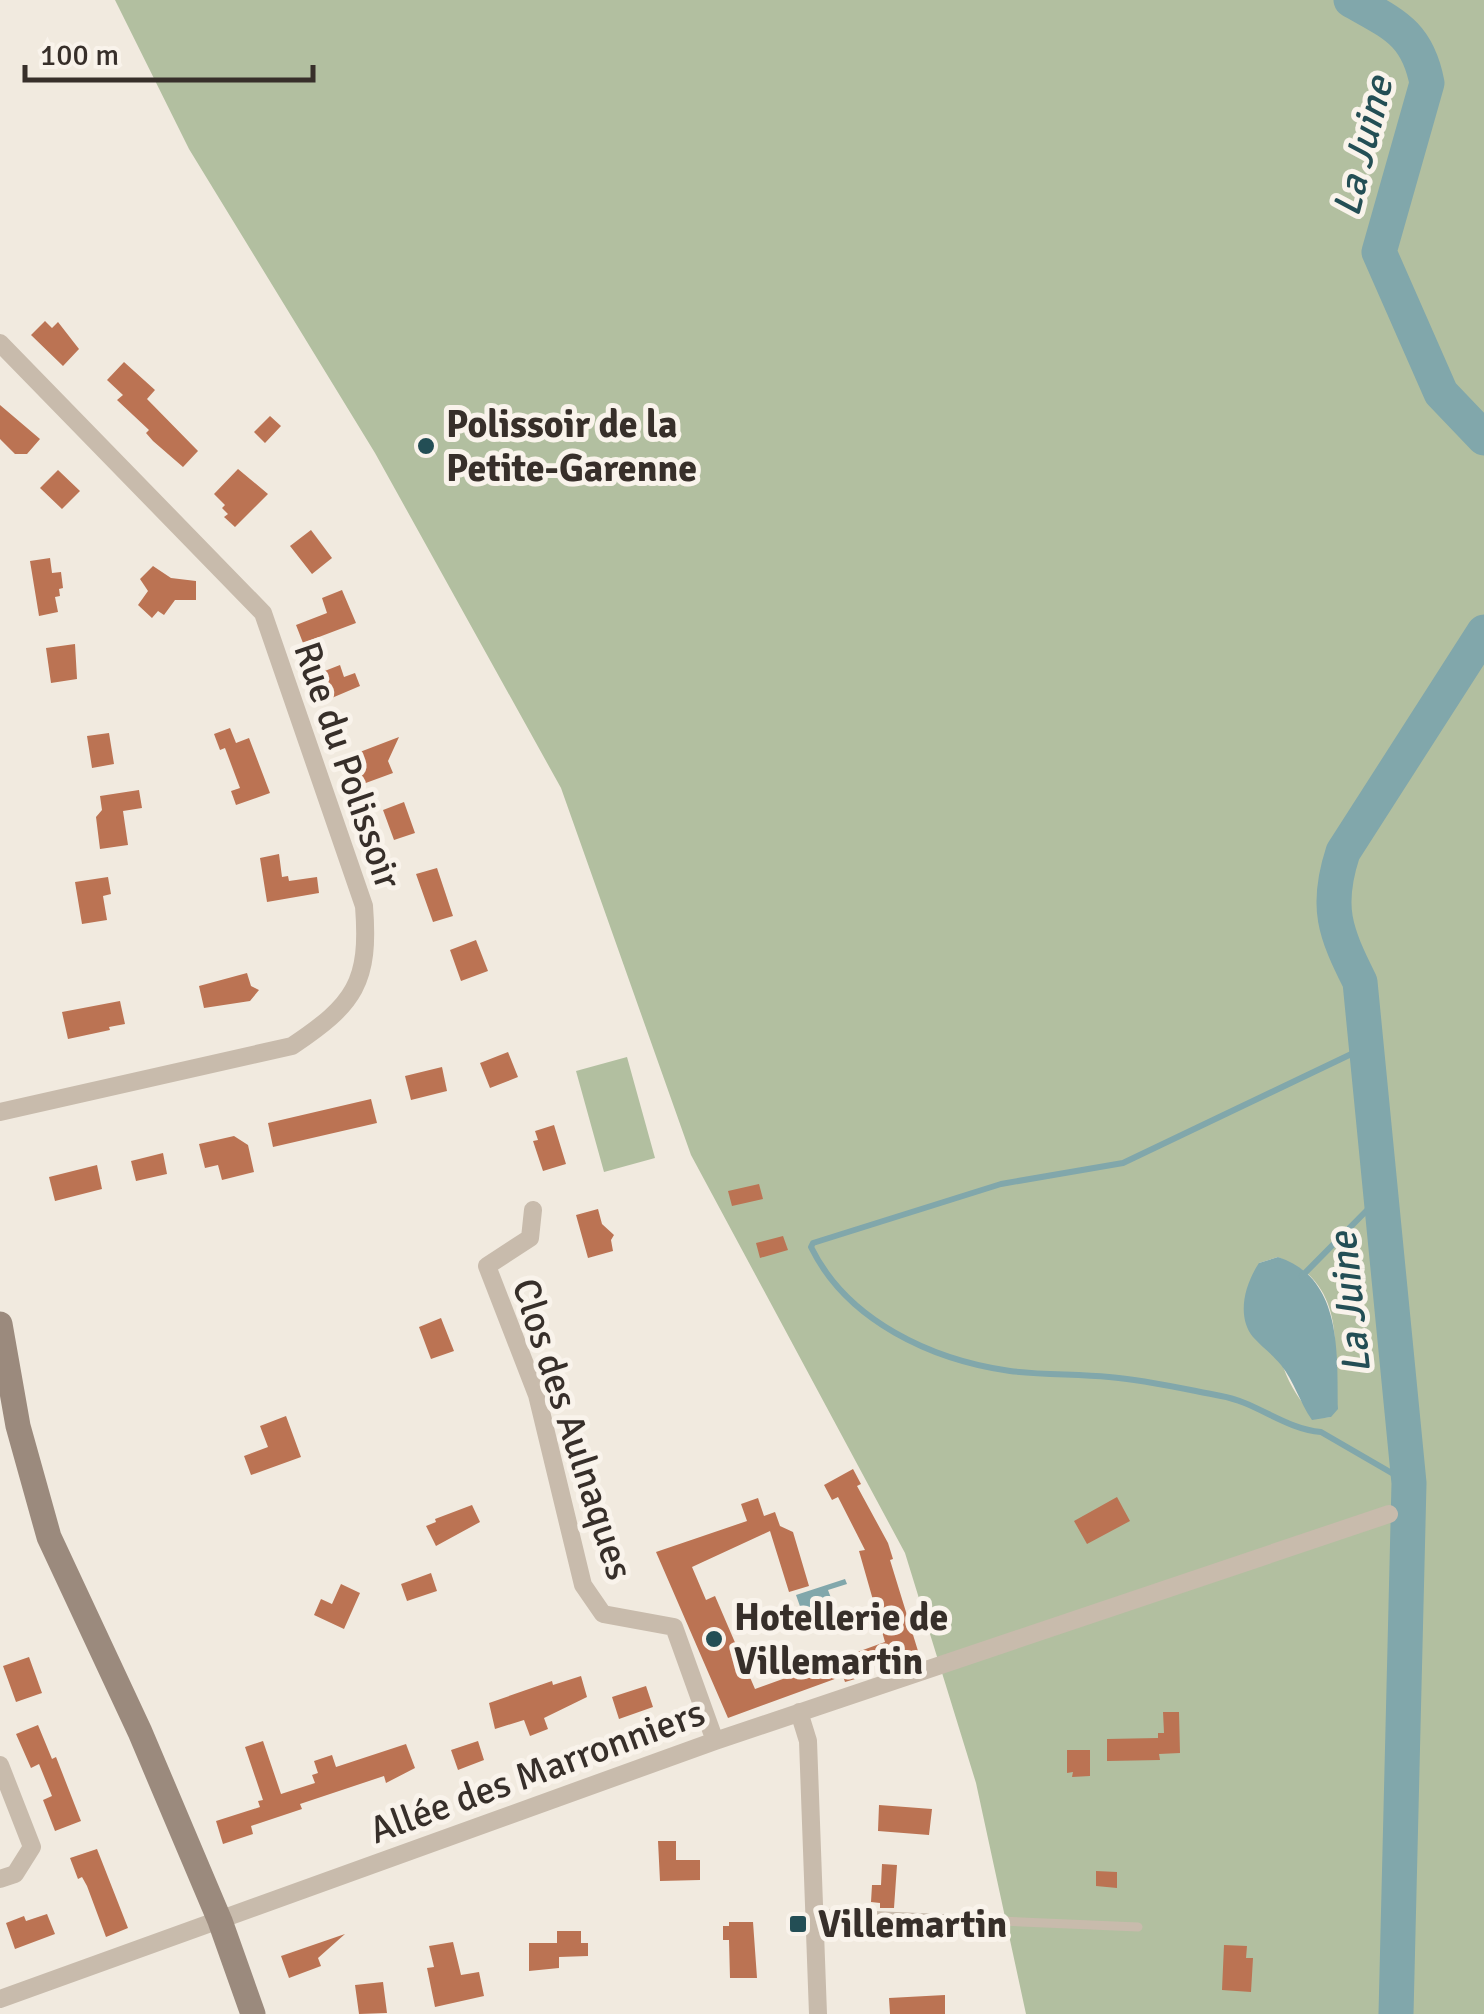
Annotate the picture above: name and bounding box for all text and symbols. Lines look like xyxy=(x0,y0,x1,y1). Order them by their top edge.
scale bar xyxy=(25,20,312,82)
text: 100 m xyxy=(40,37,119,74)
water label: La Juine xyxy=(1322,69,1405,221)
place label: Polissoir de la Petite-Garenne xyxy=(446,401,697,492)
marker: Polissoir de la Petite-Garenne xyxy=(415,435,437,457)
street label: Rue du Polissoir xyxy=(283,635,412,895)
water label: La Juine xyxy=(1318,1228,1382,1376)
street label: Clos des Aulnaques xyxy=(502,1273,643,1586)
place label: Hotellerie de Villemartin xyxy=(734,1594,948,1685)
marker: Hotellerie de Villemartin xyxy=(703,1628,725,1650)
street label: Allée des Marronniers xyxy=(363,1689,711,1854)
place label: Villemartin xyxy=(818,1901,1007,1948)
marker: Villemartin xyxy=(787,1913,809,1935)

